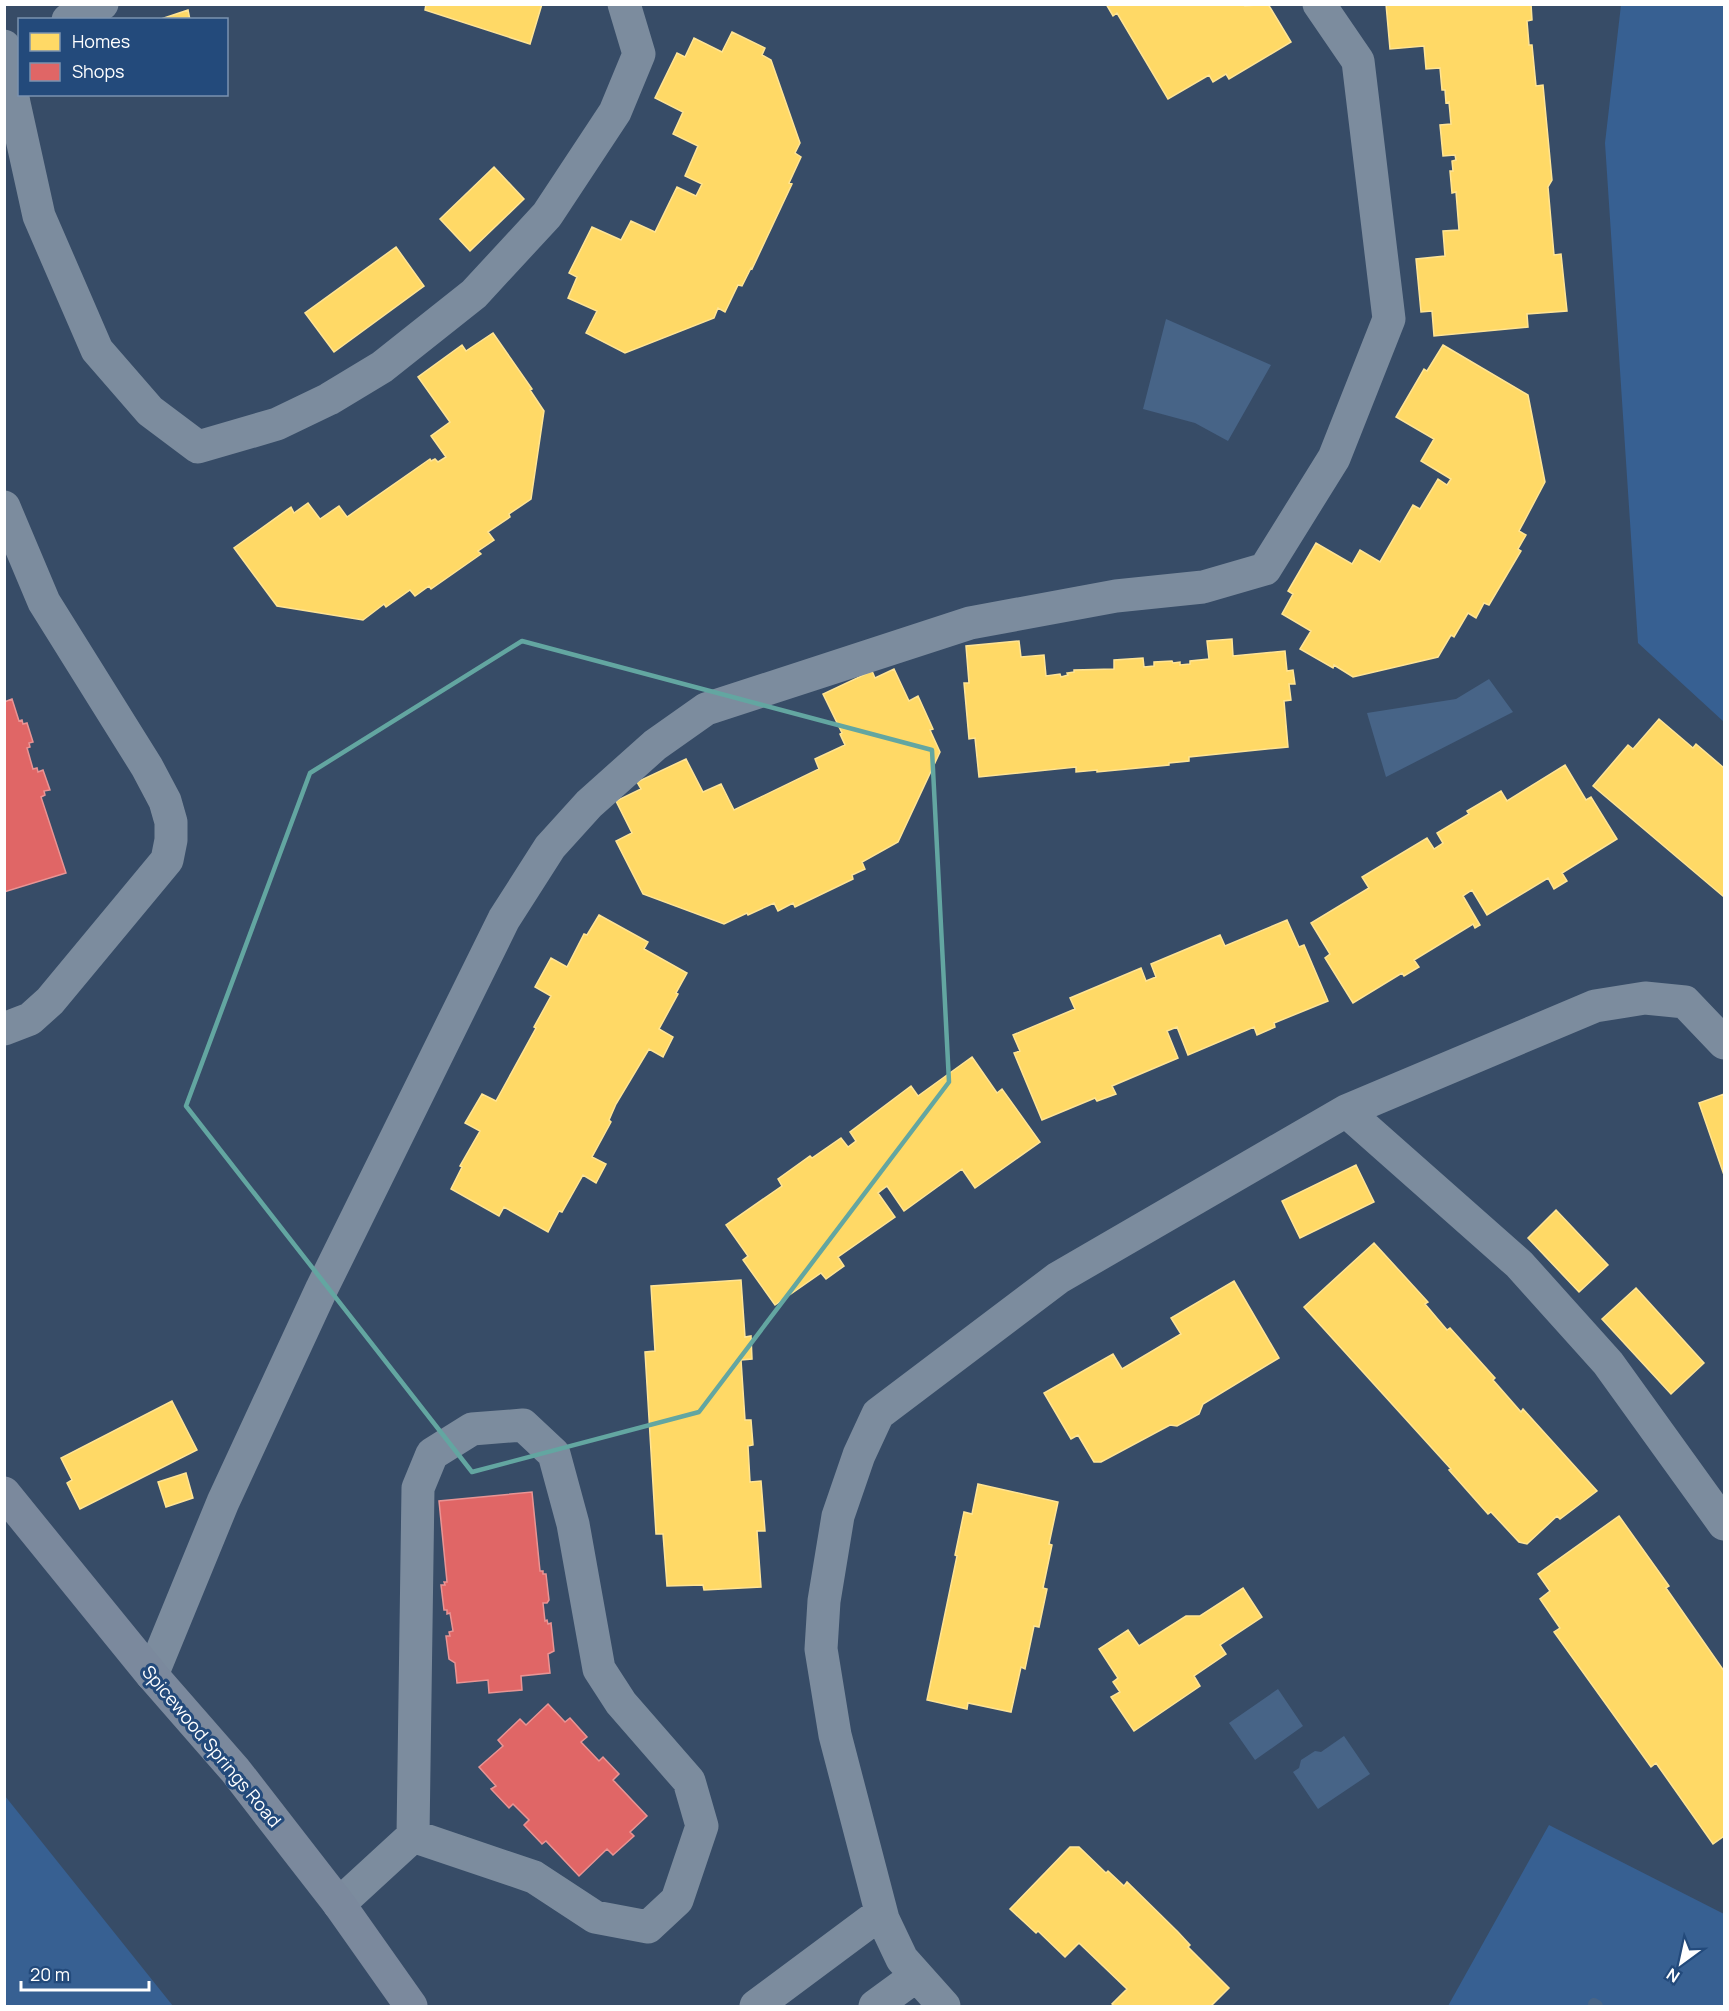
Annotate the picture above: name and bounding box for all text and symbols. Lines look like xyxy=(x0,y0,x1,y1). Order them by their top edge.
legend xyxy=(18,18,228,96)
text: Homes xyxy=(72,29,130,53)
text: Shops xyxy=(72,59,124,83)
street label: Spicewood Springs Road xyxy=(137,1660,287,1832)
north arrow xyxy=(1651,1933,1711,1993)
scale bar xyxy=(21,1954,148,1992)
text: 20 m xyxy=(30,1962,70,1986)
text: N xyxy=(1662,1963,1684,1988)

